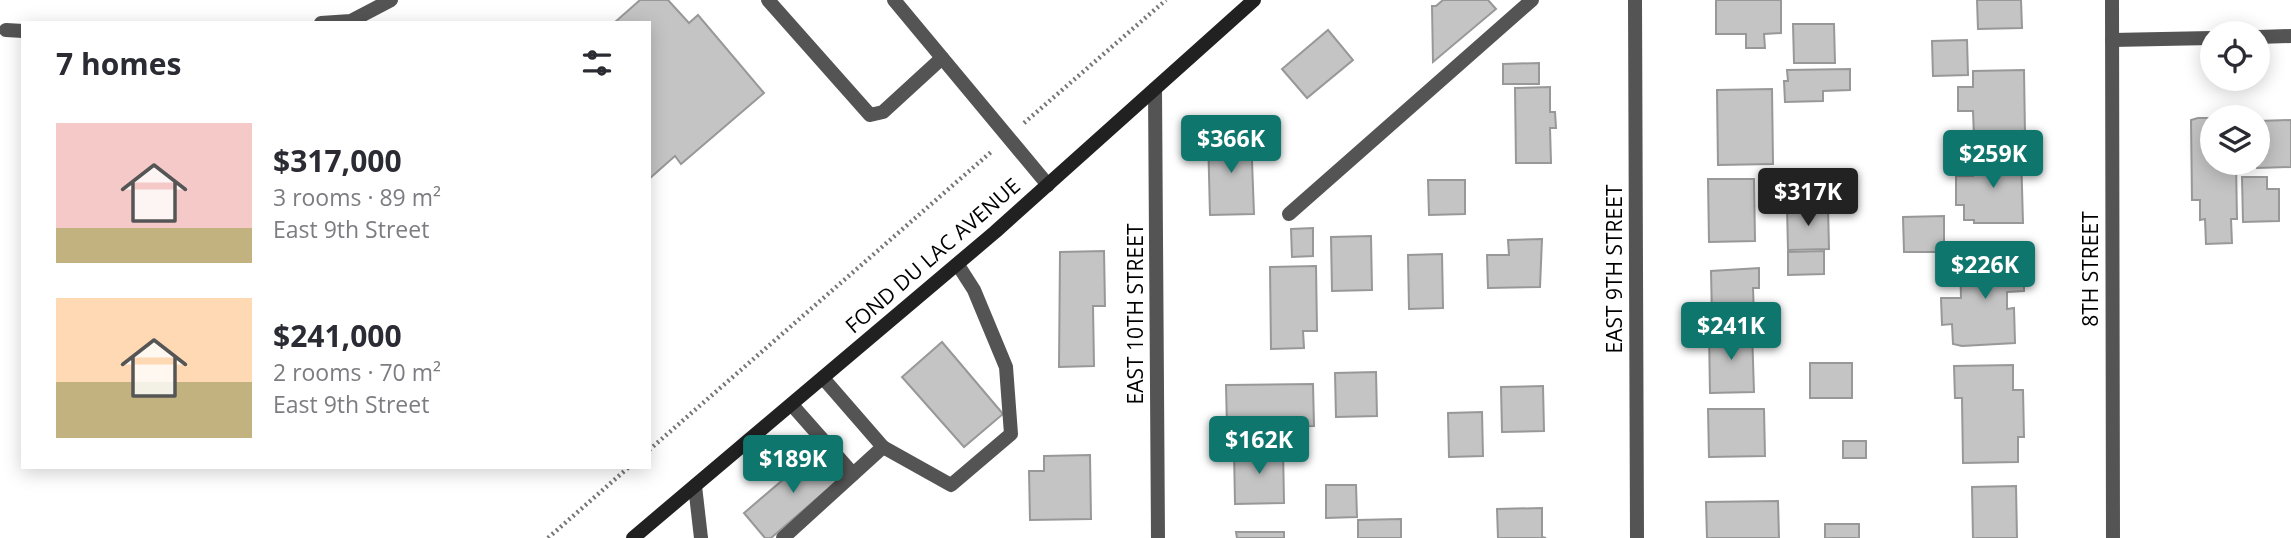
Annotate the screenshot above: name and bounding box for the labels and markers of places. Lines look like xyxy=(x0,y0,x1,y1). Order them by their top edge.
pin: $366K xyxy=(1182,116,1280,175)
pin: $259K xyxy=(1944,130,2042,190)
pin: $317K xyxy=(1759,168,1857,228)
pin: $226K xyxy=(1936,242,2034,301)
pin: $241K xyxy=(1682,302,1780,362)
pin: $162K xyxy=(1210,416,1308,476)
pin: $189K xyxy=(744,435,842,495)

